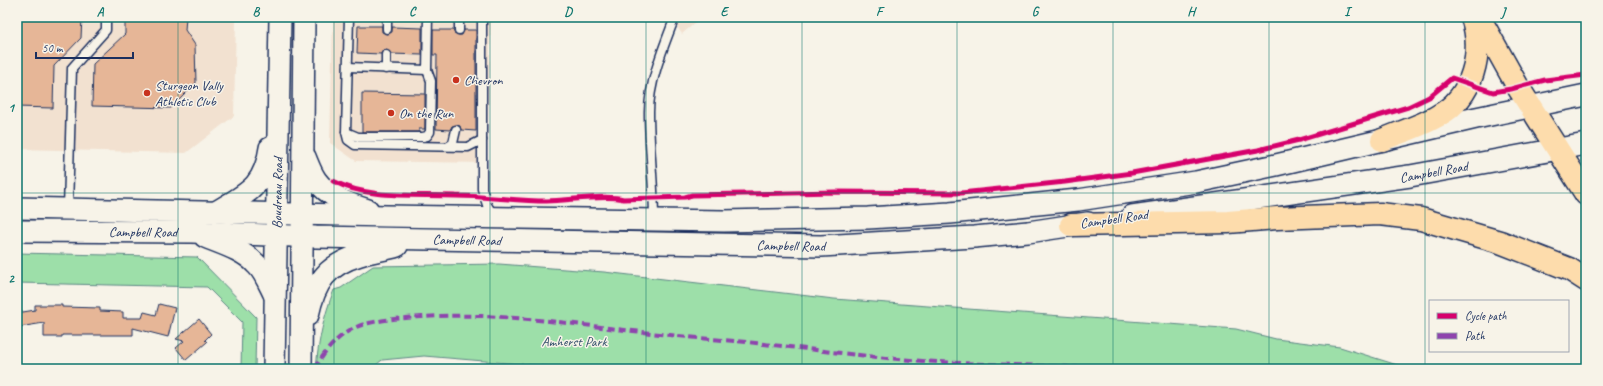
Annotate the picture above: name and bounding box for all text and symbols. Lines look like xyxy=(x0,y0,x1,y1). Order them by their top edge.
text: A xyxy=(97,4,105,20)
text: B xyxy=(253,4,261,20)
text: C xyxy=(409,4,417,20)
text: D xyxy=(564,4,573,20)
text: E xyxy=(721,4,730,20)
text: F xyxy=(876,4,885,20)
text: G xyxy=(1032,4,1040,20)
text: H xyxy=(1187,4,1197,20)
text: I xyxy=(1344,4,1353,20)
text: J xyxy=(1500,4,1507,20)
scale bar xyxy=(36,34,133,60)
text: 50 m xyxy=(42,40,64,56)
place label: Chevron xyxy=(464,72,503,89)
marker: Chevron xyxy=(451,75,461,85)
place label: Sturgeon Vally Athletic Club xyxy=(155,77,224,110)
marker: Sturgeon Vally Athletic Club xyxy=(142,88,152,98)
text: 1 xyxy=(8,100,16,116)
place label: On the Run xyxy=(399,105,454,122)
marker: On the Run xyxy=(386,108,396,118)
street label: Boudreau Road xyxy=(268,155,286,229)
street label: Campbell Road xyxy=(1399,157,1471,186)
street label: Campbell Road xyxy=(1079,205,1152,232)
street label: Campbell Road xyxy=(109,223,180,240)
street label: Campbell Road xyxy=(432,231,504,249)
street label: Campbell Road xyxy=(756,236,828,255)
text: 2 xyxy=(8,271,15,287)
legend xyxy=(1429,300,1569,352)
text: Cycle path xyxy=(1465,308,1507,324)
text: Path xyxy=(1465,328,1485,344)
park label: Amherst Park xyxy=(541,333,608,350)

